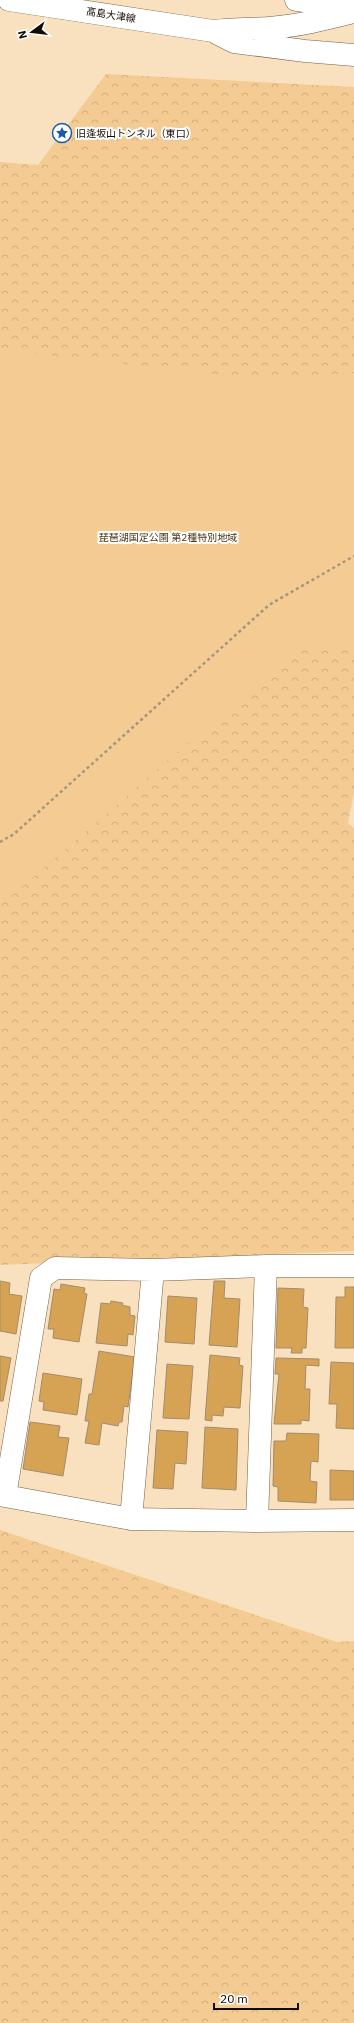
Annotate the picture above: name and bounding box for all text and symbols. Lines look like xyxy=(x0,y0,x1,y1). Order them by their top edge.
street label: 高島大津線 xyxy=(85,5,137,25)
north arrow xyxy=(12,12,52,52)
text: N xyxy=(15,29,30,40)
place icon: 旧逢坂山トンネル（東口） xyxy=(51,122,73,144)
place label: 旧逢坂山トンネル（東口） xyxy=(76,127,196,140)
park label: 琵琶湖国定公園 第2種特別地域 xyxy=(99,531,237,544)
scale bar xyxy=(214,1985,298,2011)
text: 20 m xyxy=(220,1991,248,2006)

